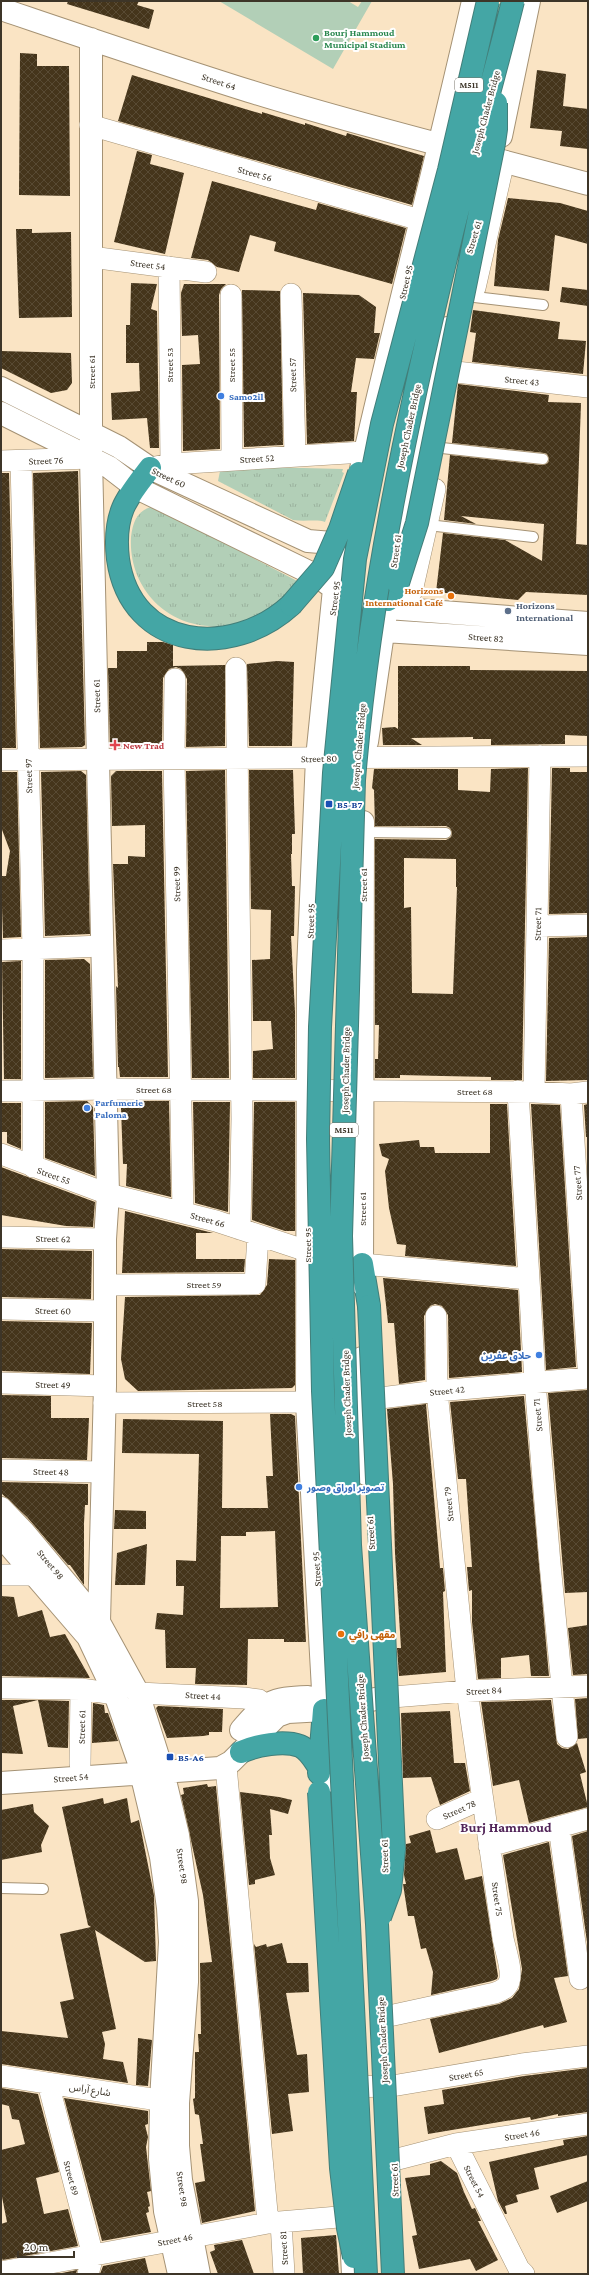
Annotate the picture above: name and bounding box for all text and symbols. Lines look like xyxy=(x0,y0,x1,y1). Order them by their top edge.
place label: Bourj Hammoud Municipal Stadium xyxy=(324,27,406,50)
marker: Bourj Hammoud Municipal Stadium xyxy=(311,33,321,43)
street label: Joseph Chader Bridge xyxy=(469,69,502,156)
street label: Street 64 xyxy=(200,71,237,92)
road number: M511 xyxy=(455,78,483,92)
street label: Street 56 xyxy=(236,163,273,184)
street label: Street 61 xyxy=(463,219,484,255)
street label: Street 54 xyxy=(130,257,166,272)
street label: Street 95 xyxy=(396,264,415,300)
street label: Street 53 xyxy=(164,347,175,382)
street label: Street 55 xyxy=(226,347,237,382)
street label: Street 61 xyxy=(86,355,97,389)
street label: Street 57 xyxy=(287,357,298,392)
street label: Street 43 xyxy=(504,373,540,388)
street label: Joseph Chader Bridge xyxy=(394,382,423,470)
marker: Samo2il xyxy=(216,391,226,401)
place label: Samo2il xyxy=(229,391,263,402)
street label: Street 52 xyxy=(239,452,275,465)
street label: Street 76 xyxy=(28,454,64,467)
street label: Street 60 xyxy=(150,465,188,490)
street label: Street 61 xyxy=(388,534,403,569)
street label: Street 95 xyxy=(327,580,342,616)
place label: Horizons International Café xyxy=(365,585,443,608)
marker: Horizons International Café xyxy=(446,591,456,601)
place label: Horizons International xyxy=(516,600,573,623)
marker: Horizons International xyxy=(503,606,513,616)
street label: Street 82 xyxy=(468,631,504,644)
street label: Street 61 xyxy=(91,679,102,713)
street label: Joseph Chader Bridge xyxy=(349,702,368,790)
marker: New Trad xyxy=(110,740,120,750)
place label: New Trad xyxy=(123,740,165,751)
street label: Street 80 xyxy=(301,753,338,764)
street label: Street 97 xyxy=(23,758,34,793)
marker: B5-B7 xyxy=(324,799,334,809)
place label: B5-B7 xyxy=(337,799,362,810)
street label: Street 99 xyxy=(171,866,182,902)
street label: Street 61 xyxy=(358,868,369,902)
street label: Street 95 xyxy=(304,903,317,939)
street label: Street 71 xyxy=(532,907,543,941)
street label: Joseph Chader Bridge xyxy=(339,1026,352,1114)
street label: Street 68 xyxy=(136,1084,172,1095)
street label: Street 68 xyxy=(457,1086,493,1097)
place label: Parfumerie Paloma xyxy=(95,1097,143,1120)
marker: Parfumerie Paloma xyxy=(82,1103,92,1113)
road number: M511 xyxy=(330,1123,358,1137)
street label: Street 55 xyxy=(36,1164,72,1187)
street label: Street 77 xyxy=(571,1165,584,1201)
street label: Street 61 xyxy=(357,1192,368,1226)
street label: Street 66 xyxy=(189,1209,226,1230)
street label: Street 95 xyxy=(302,1227,313,1263)
street label: Street 62 xyxy=(35,1233,71,1244)
street label: Street 59 xyxy=(187,1279,221,1290)
street label: Street 60 xyxy=(35,1305,71,1316)
street label: Joseph Chader Bridge xyxy=(339,1349,354,1437)
place label: حلاق عفرين xyxy=(481,1350,532,1362)
marker: حلاق عفرين xyxy=(534,1350,544,1360)
street label: Street 49 xyxy=(35,1379,71,1390)
street label: Street 42 xyxy=(429,1383,465,1398)
street label: Street 58 xyxy=(187,1398,223,1409)
street label: Street 71 xyxy=(531,1398,544,1432)
street label: Street 48 xyxy=(33,1466,69,1477)
marker: تصوير اوراق وصور xyxy=(294,1482,304,1492)
place label: تصوير اوراق وصور xyxy=(306,1482,385,1494)
street label: Street 79 xyxy=(441,1486,456,1522)
street label: Street 61 xyxy=(364,1516,377,1550)
street label: Street 98 xyxy=(35,1547,66,1582)
street label: Street 95 xyxy=(310,1551,323,1587)
marker: مقهى رافي xyxy=(336,1629,346,1639)
place label: مقهى رافي xyxy=(349,1629,396,1643)
street label: Joseph Chader Bridge xyxy=(354,1673,371,1761)
street label: Street 84 xyxy=(466,1684,502,1697)
street label: Street 44 xyxy=(185,1689,221,1702)
street label: Street 61 xyxy=(76,1710,87,1744)
marker: B5-A6 xyxy=(165,1752,175,1762)
place label: B5-A6 xyxy=(178,1752,204,1763)
street label: Street 54 xyxy=(53,1770,89,1785)
street label: Street 78 xyxy=(441,1797,478,1822)
district label: Burj Hammoud xyxy=(460,1819,552,1836)
street label: Street 61 xyxy=(379,1839,390,1873)
street label: Street 98 xyxy=(175,1848,190,1885)
street label: Street 75 xyxy=(490,1881,505,1917)
street label: Joseph Chader Bridge xyxy=(375,1996,390,2084)
street label: Street 65 xyxy=(448,2066,485,2083)
street label: شارع آراس xyxy=(68,2081,111,2100)
street label: Street 46 xyxy=(504,2126,540,2143)
street label: Street 89 xyxy=(62,2159,81,2197)
street label: Street 61 xyxy=(388,2163,401,2197)
street label: Street 54 xyxy=(462,2163,487,2199)
street label: Street 98 xyxy=(175,2171,190,2208)
street label: Street 46 xyxy=(157,2231,194,2248)
street label: Street 81 xyxy=(277,2231,290,2265)
scale bar xyxy=(18,2233,74,2259)
text: 20 m xyxy=(24,2240,49,2254)

